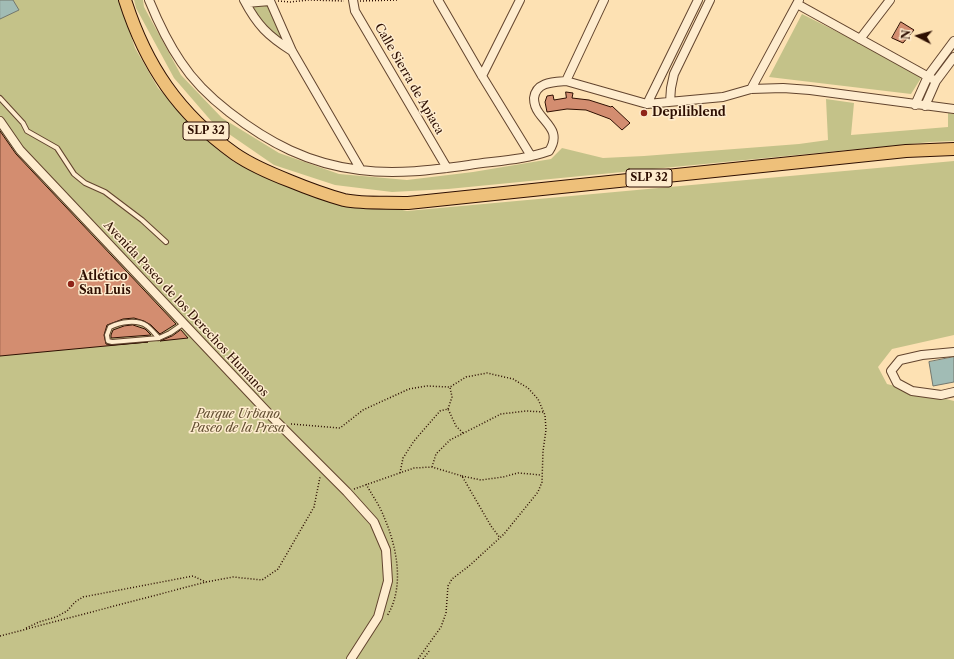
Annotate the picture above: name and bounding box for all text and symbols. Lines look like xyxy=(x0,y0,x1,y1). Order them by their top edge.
north arrow xyxy=(898,16,938,56)
street label: Calle Sierra de Apiaca xyxy=(371,21,447,137)
text: N xyxy=(899,29,914,40)
place label: Depiliblend xyxy=(652,106,726,120)
marker: Depiliblend xyxy=(639,108,649,118)
road number: SLP 32 xyxy=(183,122,229,140)
road number: SLP 32 xyxy=(626,169,672,187)
street label: Avenida Paseo de los Derechos Humanos xyxy=(101,218,271,400)
place label: Atlético San Luis xyxy=(79,270,131,298)
marker: Atlético San Luis xyxy=(66,279,76,289)
park label: Parque Urbano Paseo de la Presa xyxy=(191,408,285,436)

